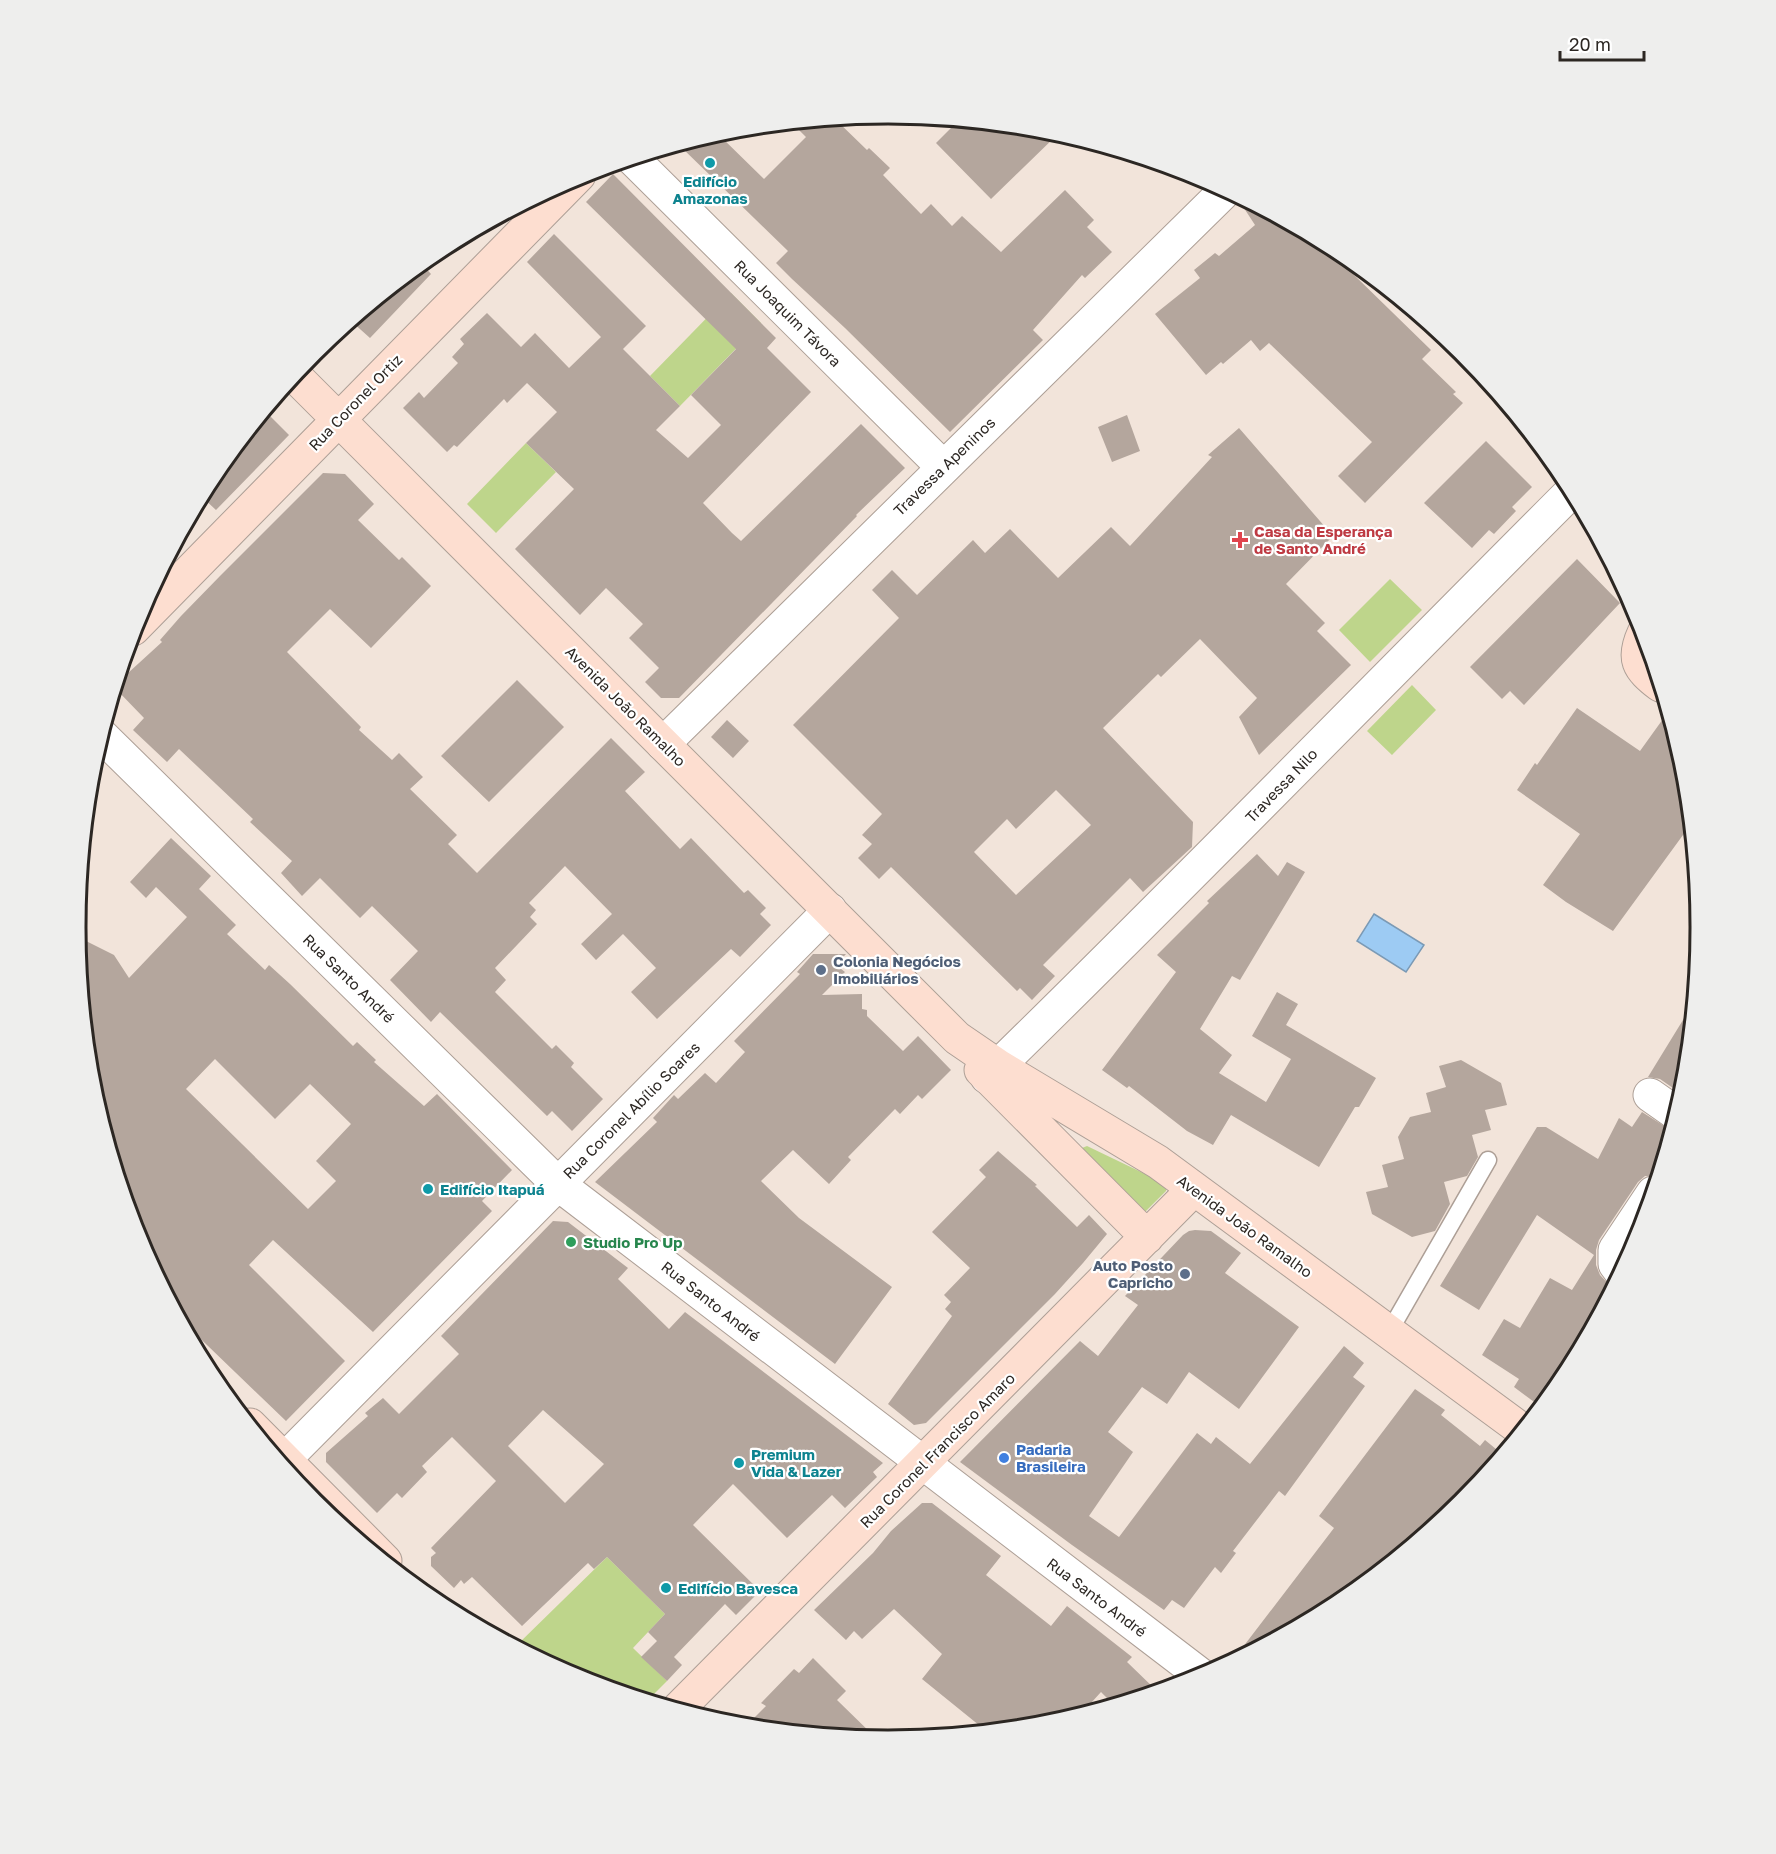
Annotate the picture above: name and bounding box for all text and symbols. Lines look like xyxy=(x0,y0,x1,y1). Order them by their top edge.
scale bar xyxy=(1560,24,1644,62)
text: 20 m xyxy=(1569,33,1611,55)
marker: Edifício Amazonas xyxy=(703,156,717,170)
place label: Edifício Amazonas xyxy=(672,172,748,207)
street label: Rua Joaquim Távora xyxy=(731,256,845,370)
street label: Rua Coronel Ortiz xyxy=(305,350,406,454)
street label: Travessa Apeninos xyxy=(889,413,999,519)
place label: Casa da Esperança de Santo André xyxy=(1254,522,1393,557)
marker: Casa da Esperança de Santo André xyxy=(1231,531,1249,549)
street label: Avenida João Ramalho xyxy=(562,642,690,770)
street label: Travessa Nilo xyxy=(1241,744,1321,826)
street label: Rua Santo André xyxy=(300,930,399,1026)
place label: Colonia Negócios Imobiliários xyxy=(833,952,961,987)
marker: Colonia Negócios Imobiliários xyxy=(814,963,828,977)
street label: Rua Coronel Abílio Soares xyxy=(559,1038,703,1182)
street label: Avenida João Ramalho xyxy=(1174,1171,1316,1281)
place label: Edifício Itapuá xyxy=(440,1180,545,1198)
marker: Edifício Itapuá xyxy=(421,1182,435,1196)
place label: Studio Pro Up xyxy=(583,1233,683,1251)
marker: Studio Pro Up xyxy=(564,1235,578,1249)
place label: Auto Posto Capricho xyxy=(1093,1256,1173,1291)
street label: Rua Santo André xyxy=(658,1257,764,1345)
marker: Auto Posto Capricho xyxy=(1178,1267,1192,1281)
street label: Rua Coronel Francisco Amaro xyxy=(856,1369,1018,1531)
place label: Padaria Brasileira xyxy=(1016,1440,1086,1475)
place label: Premium Vida & Lazer xyxy=(751,1445,842,1480)
marker: Padaria Brasileira xyxy=(997,1451,1011,1465)
marker: Premium Vida & Lazer xyxy=(732,1456,746,1470)
street label: Rua Santo André xyxy=(1044,1554,1151,1640)
place label: Edifício Bavesca xyxy=(678,1579,798,1597)
marker: Edifício Bavesca xyxy=(659,1581,673,1595)

